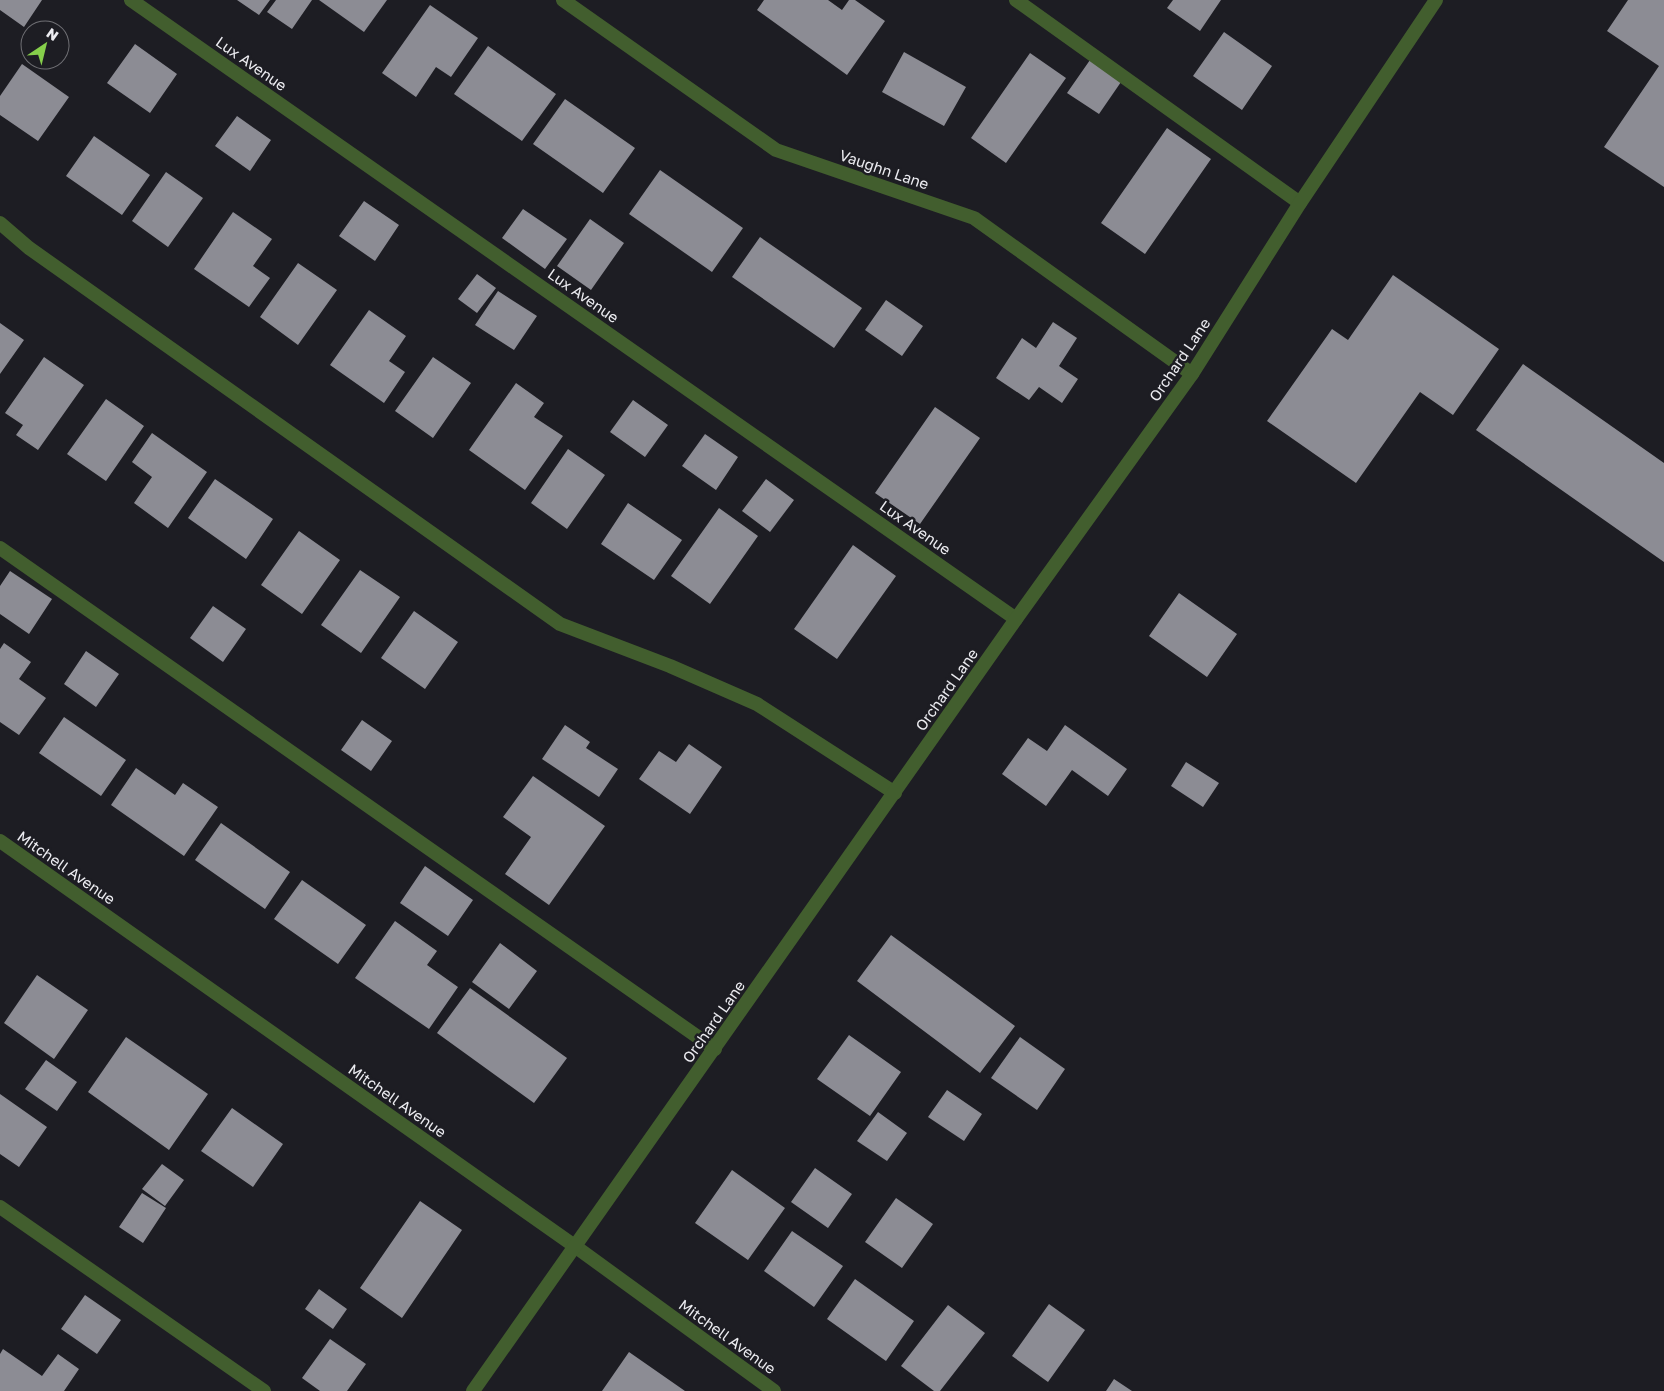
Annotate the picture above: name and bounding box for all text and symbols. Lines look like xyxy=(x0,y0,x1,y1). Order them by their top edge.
north arrow xyxy=(20,20,70,70)
text: N xyxy=(44,24,62,44)
street label: Lux Avenue xyxy=(213,32,291,94)
street label: Vaughn Lane xyxy=(837,145,932,193)
street label: Lux Avenue xyxy=(545,264,623,326)
street label: Orchard Lane xyxy=(1145,314,1214,404)
street label: Lux Avenue xyxy=(877,496,955,558)
street label: Orchard Lane xyxy=(911,645,981,734)
street label: Mitchell Avenue xyxy=(14,827,119,908)
street label: Orchard Lane xyxy=(678,977,748,1066)
street label: Mitchell Avenue xyxy=(345,1060,450,1141)
street label: Mitchell Avenue xyxy=(676,1295,780,1378)

